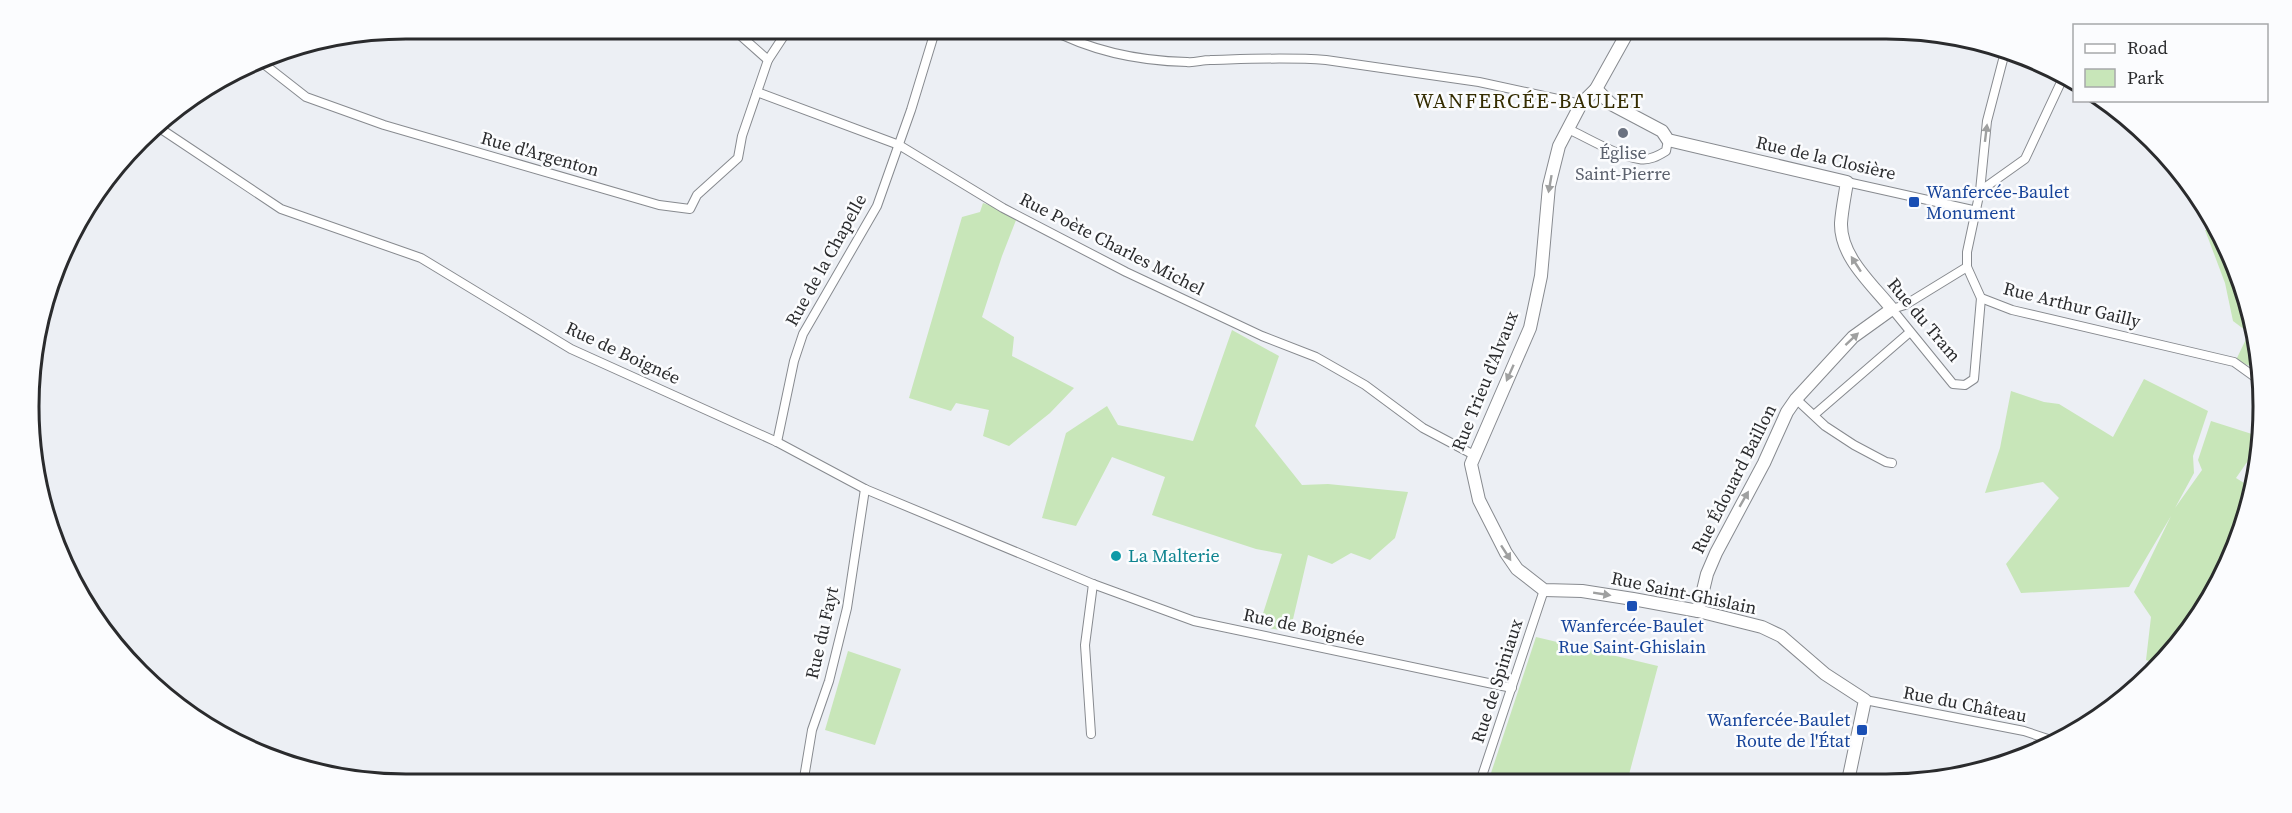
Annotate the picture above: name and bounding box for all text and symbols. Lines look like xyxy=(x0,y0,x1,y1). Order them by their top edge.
legend xyxy=(2073,24,2268,102)
text: Road xyxy=(2127,35,2168,60)
text: Park xyxy=(2127,65,2164,90)
district label: WANFERCÉE-BAULET xyxy=(1413,86,1645,115)
one-way arrow xyxy=(1981,124,1990,143)
street label: Rue d'Argenton xyxy=(478,125,602,182)
marker: Église Saint-Pierre xyxy=(1616,126,1630,140)
street label: Rue de la Closière xyxy=(1754,129,1899,186)
place label: Église Saint-Pierre xyxy=(1575,140,1671,186)
one-way arrow xyxy=(1546,175,1555,194)
place label: Wanfercée-Baulet Monument xyxy=(1926,179,2069,225)
street label: Rue Poète Charles Michel xyxy=(1016,186,1209,301)
street label: Rue de la Chapelle xyxy=(779,189,872,330)
marker: Wanfercée-Baulet Monument xyxy=(1907,195,1921,209)
one-way arrow xyxy=(1850,256,1861,272)
street label: Rue du Tram xyxy=(1882,272,1967,367)
street label: Rue Arthur Gailly xyxy=(2001,275,2144,334)
street label: Rue Trieu d'Alvaux xyxy=(1445,307,1524,454)
street label: Rue de Boignée xyxy=(562,315,685,390)
one-way arrow xyxy=(1844,333,1859,346)
one-way arrow xyxy=(1505,365,1514,382)
street label: Rue Édouard Baillon xyxy=(1685,400,1782,558)
one-way arrow xyxy=(1739,491,1750,507)
place label: La Malterie xyxy=(1128,543,1220,568)
one-way arrow xyxy=(1500,545,1511,561)
marker: La Malterie xyxy=(1109,549,1123,563)
street label: Rue Saint-Ghislain xyxy=(1609,565,1759,620)
street label: Rue du Fayt xyxy=(799,584,844,681)
one-way arrow xyxy=(1593,590,1612,599)
marker: Wanfercée-Baulet Rue Saint-Ghislain xyxy=(1625,599,1639,613)
street label: Rue de Boignée xyxy=(1241,601,1367,652)
place label: Wanfercée-Baulet Rue Saint-Ghislain xyxy=(1558,613,1706,659)
street label: Rue de Spiniaux xyxy=(1465,615,1529,746)
street label: Rue du Château xyxy=(1901,679,2029,728)
place label: Wanfercée-Baulet Route de l'État xyxy=(1707,707,1850,753)
marker: Wanfercée-Baulet Route de l'État xyxy=(1855,723,1869,737)

